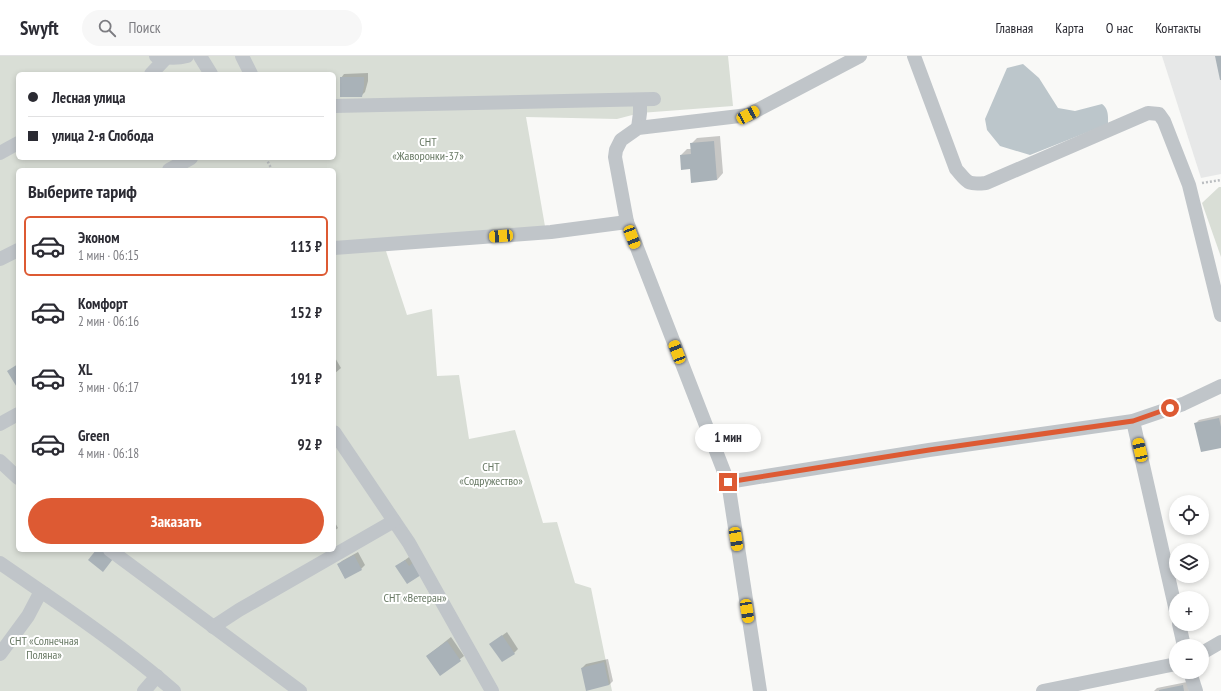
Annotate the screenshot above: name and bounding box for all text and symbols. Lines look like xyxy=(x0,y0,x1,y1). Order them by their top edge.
search box xyxy=(82,10,362,46)
text: Swyft xyxy=(20,16,58,40)
icon: search xyxy=(96,17,118,39)
text: Поиск xyxy=(128,18,161,37)
text: Главная xyxy=(995,19,1033,37)
text: Карта xyxy=(1055,19,1084,37)
text: О нас xyxy=(1106,19,1133,37)
text: Контакты xyxy=(1155,19,1201,37)
text: Лесная улица xyxy=(52,88,125,107)
car xyxy=(735,104,761,126)
text: улица 2-я Слобода xyxy=(52,126,154,145)
park label: СНТ «Жаворонки-37» xyxy=(392,134,464,163)
text: Выберите тариф xyxy=(28,180,137,203)
car xyxy=(622,224,642,250)
icon: car xyxy=(30,228,66,264)
text: Эконом xyxy=(78,228,119,247)
car xyxy=(489,229,513,243)
text: 113 ₽ xyxy=(290,237,322,256)
text: 1 мин · 06:15 xyxy=(78,247,139,264)
icon: car xyxy=(30,294,66,330)
text: Комфорт xyxy=(78,294,128,313)
text: 152 ₽ xyxy=(290,303,322,322)
text: 2 мин · 06:16 xyxy=(78,313,139,330)
car xyxy=(667,339,687,365)
icon: car xyxy=(30,360,66,396)
text: XL xyxy=(78,360,92,379)
text: 191 ₽ xyxy=(290,369,322,388)
text: 3 мин · 06:17 xyxy=(78,379,139,396)
route start xyxy=(1161,399,1179,417)
callout: 1 мин xyxy=(695,424,761,452)
icon: car xyxy=(30,426,66,462)
text: Green xyxy=(78,426,110,445)
text: 1 мин xyxy=(714,429,742,446)
text: 92 ₽ xyxy=(297,435,322,454)
car xyxy=(1131,437,1149,463)
text: 4 мин · 06:18 xyxy=(78,445,139,462)
park label: СНТ «Содружество» xyxy=(459,459,523,488)
route end xyxy=(719,473,737,491)
map controls xyxy=(1169,495,1209,679)
button: locate xyxy=(1169,495,1209,535)
button: Заказать xyxy=(28,498,324,544)
car xyxy=(728,526,744,552)
button: layers xyxy=(1169,543,1209,583)
park label: СНТ «Ветеран» xyxy=(383,590,447,605)
button: + xyxy=(1169,591,1209,631)
car xyxy=(739,598,755,624)
park label: СНТ «Солнечная Поляна» xyxy=(10,633,79,662)
button: − xyxy=(1169,639,1209,679)

